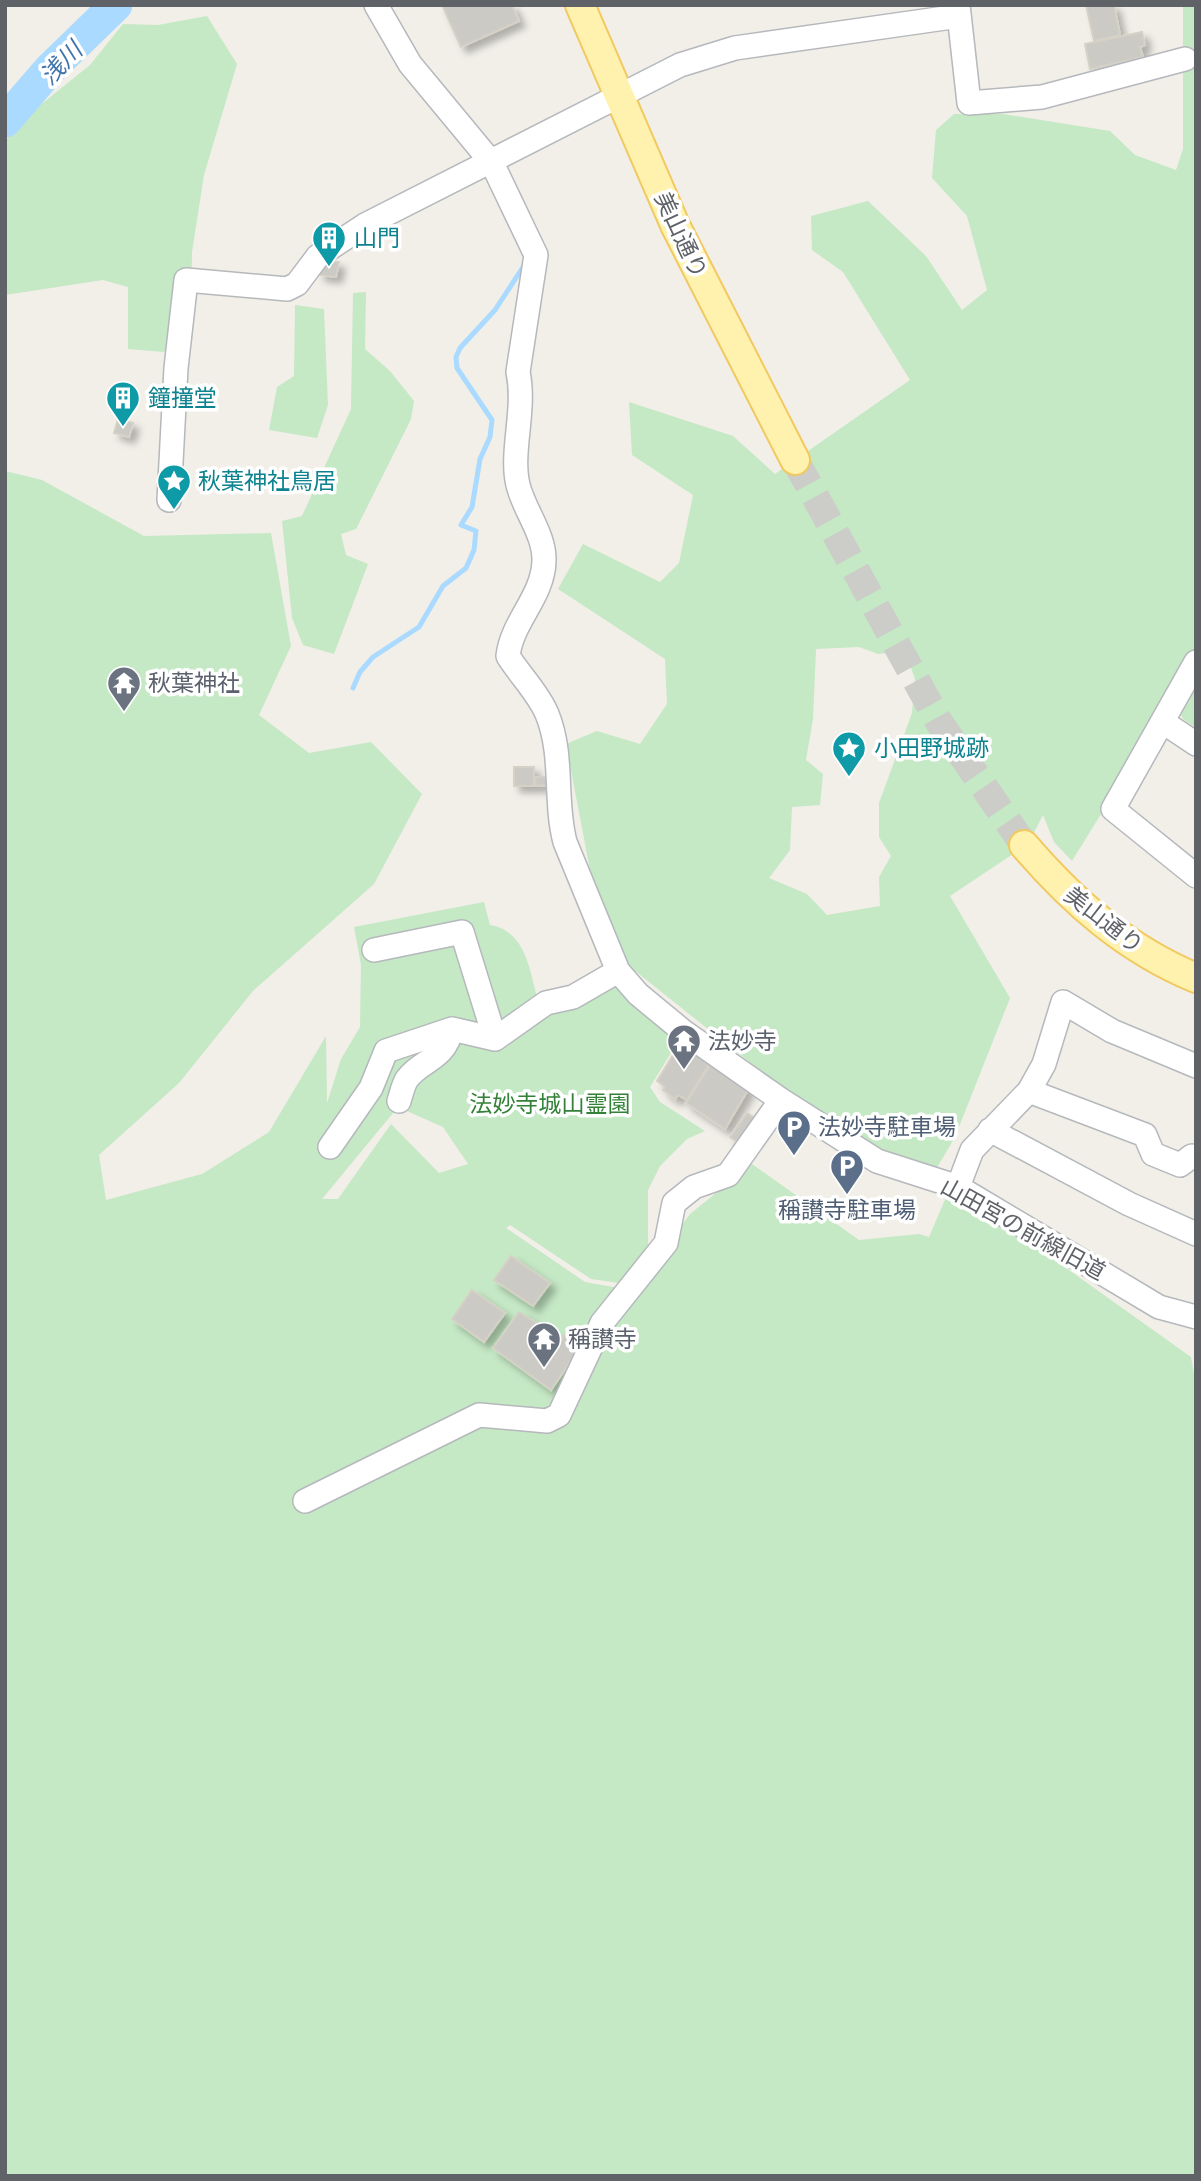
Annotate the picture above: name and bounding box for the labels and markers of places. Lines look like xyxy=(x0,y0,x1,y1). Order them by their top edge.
building icon: 山門 xyxy=(310,219,348,268)
place label: 山門 xyxy=(354,225,400,251)
building icon: 鐘撞堂 xyxy=(104,379,142,428)
place label: 鐘撞堂 xyxy=(148,385,217,411)
place icon: 秋葉神社鳥居 xyxy=(155,462,193,511)
place label: 秋葉神社鳥居 xyxy=(198,468,336,494)
temple icon: 秋葉神社 xyxy=(105,664,143,713)
place label: 秋葉神社 xyxy=(148,670,240,696)
place icon: 小田野城跡 xyxy=(830,729,868,778)
place label: 小田野城跡 xyxy=(874,735,989,761)
temple icon: 法妙寺 xyxy=(665,1022,703,1071)
place label: 法妙寺 xyxy=(708,1028,777,1054)
parking icon: 法妙寺駐車場 xyxy=(775,1108,813,1157)
place label: 法妙寺駐車場 xyxy=(818,1114,956,1140)
parking icon: 稱讃寺駐車場 xyxy=(828,1147,866,1196)
place label: 稱讃寺駐車場 xyxy=(778,1197,916,1223)
temple icon: 稱讃寺 xyxy=(525,1320,563,1369)
place label: 稱讃寺 xyxy=(568,1326,637,1352)

